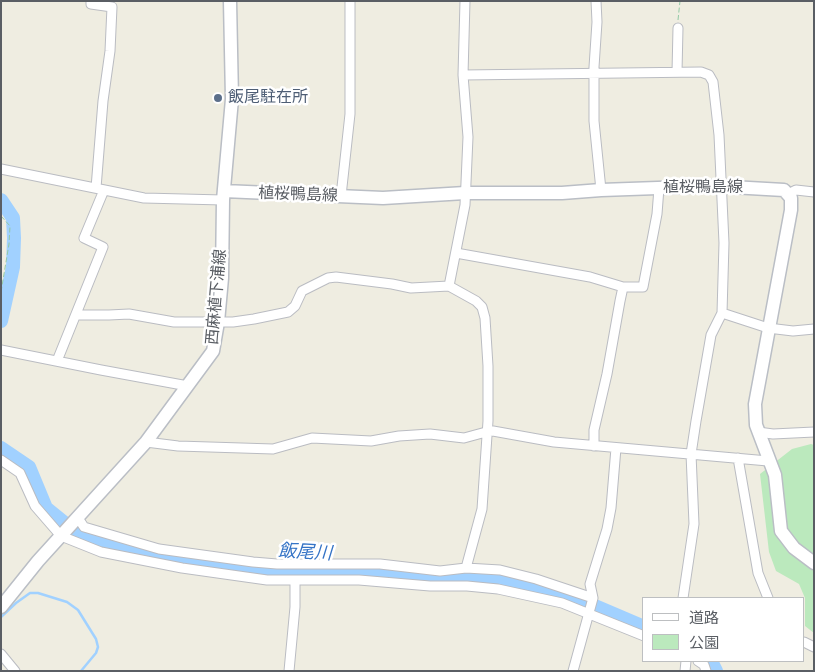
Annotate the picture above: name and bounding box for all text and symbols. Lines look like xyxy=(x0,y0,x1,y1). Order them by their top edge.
place label: 飯尾駐在所 xyxy=(228,88,308,108)
marker: 飯尾駐在所 xyxy=(212,92,224,104)
street label: 植桜鴨島線 xyxy=(663,178,743,198)
street label: 植桜鴨島線 xyxy=(258,184,338,206)
street label: 西麻植下浦線 xyxy=(203,248,231,346)
water label: 飯尾川 xyxy=(277,541,333,565)
legend xyxy=(642,597,805,662)
text: 道路 xyxy=(689,609,719,627)
text: 公園 xyxy=(689,634,719,652)

